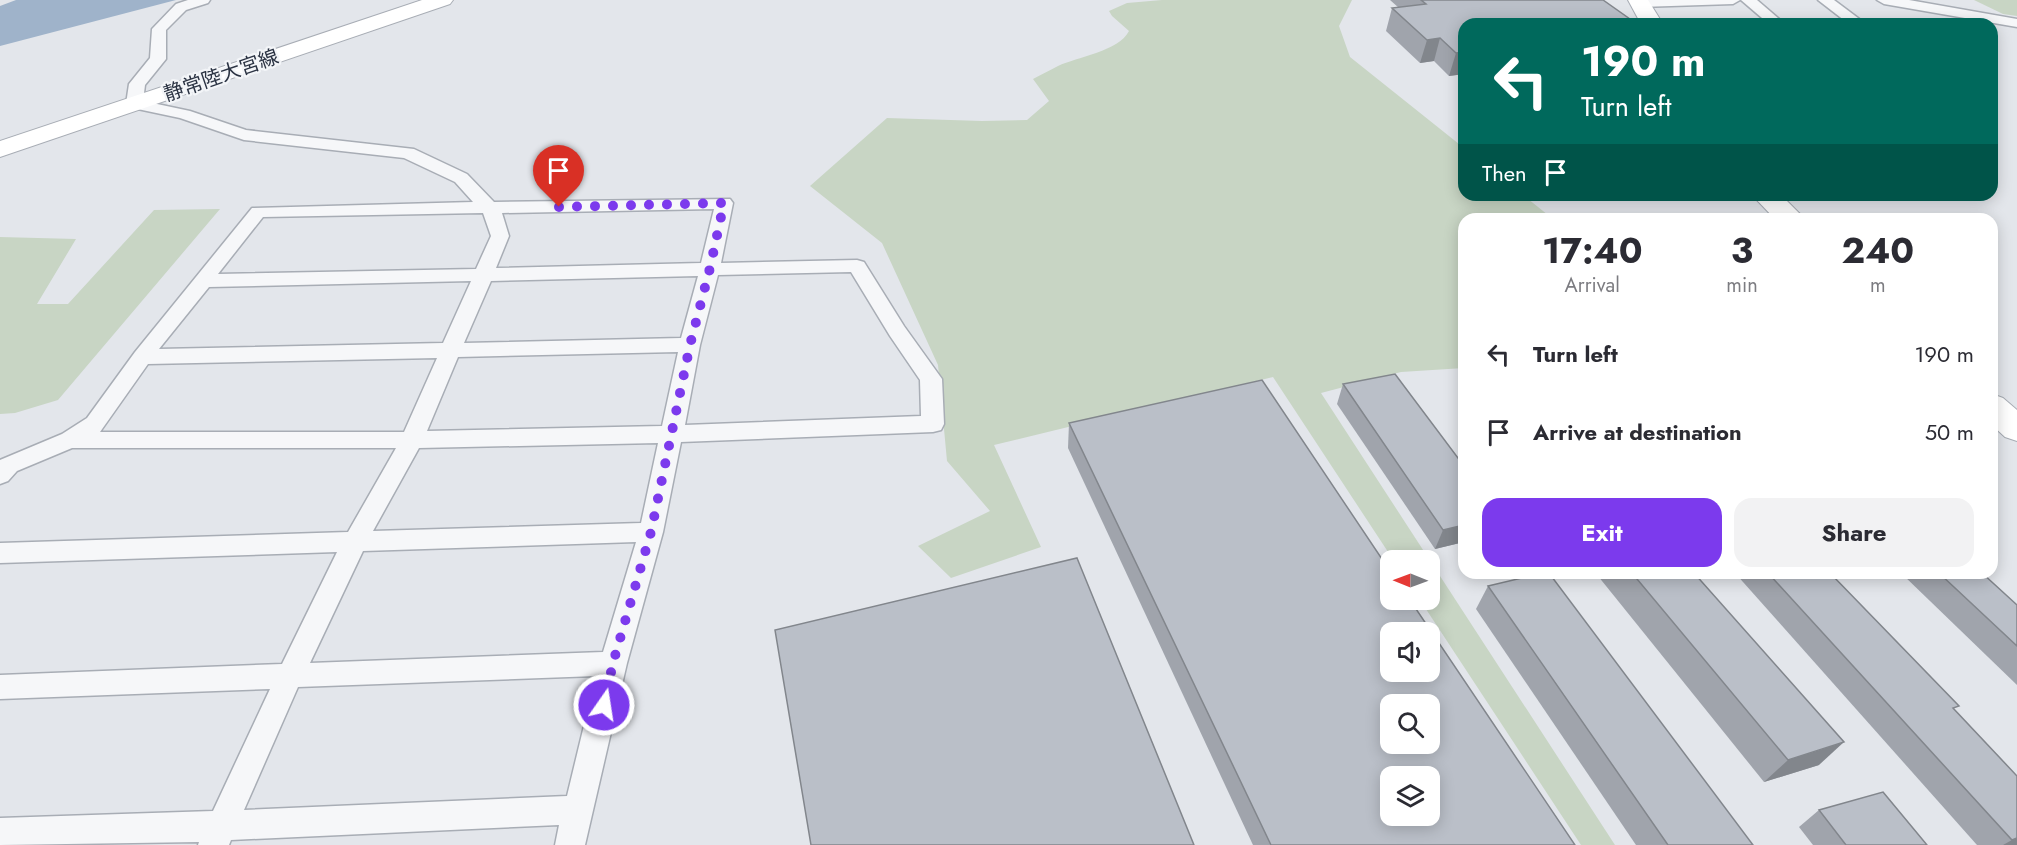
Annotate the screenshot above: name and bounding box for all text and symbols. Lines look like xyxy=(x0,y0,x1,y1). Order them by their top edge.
text: 190 m xyxy=(1581,31,1705,92)
street label: 静常陸大宮線 xyxy=(160,42,283,109)
icon: left xyxy=(1482,42,1560,120)
text: Turn left xyxy=(1581,87,1671,126)
pin xyxy=(533,145,584,207)
icon: arrive xyxy=(542,154,575,187)
icon: arrive xyxy=(1539,156,1572,189)
text: Then xyxy=(1482,157,1527,189)
text: 17:40 xyxy=(1542,224,1642,276)
text: 3 xyxy=(1731,224,1753,276)
text: 240 xyxy=(1842,224,1914,276)
text: Arrival xyxy=(1565,271,1620,300)
text: min xyxy=(1726,271,1758,300)
text: m xyxy=(1870,271,1886,300)
icon: left xyxy=(1482,338,1515,371)
text: Turn left xyxy=(1533,338,1618,370)
text: 190 m xyxy=(1914,338,1974,370)
icon: arrive xyxy=(1482,416,1515,449)
text: Arrive at destination xyxy=(1533,416,1742,448)
text: 50 m xyxy=(1925,416,1974,448)
button: Exit xyxy=(1482,498,1722,567)
button: Share xyxy=(1734,498,1974,567)
north arrow xyxy=(1380,550,1440,610)
map controls xyxy=(1380,550,1440,826)
button: sound xyxy=(1380,622,1440,682)
position arrow xyxy=(572,673,636,737)
button: search xyxy=(1380,694,1440,754)
button: layers xyxy=(1380,766,1440,826)

